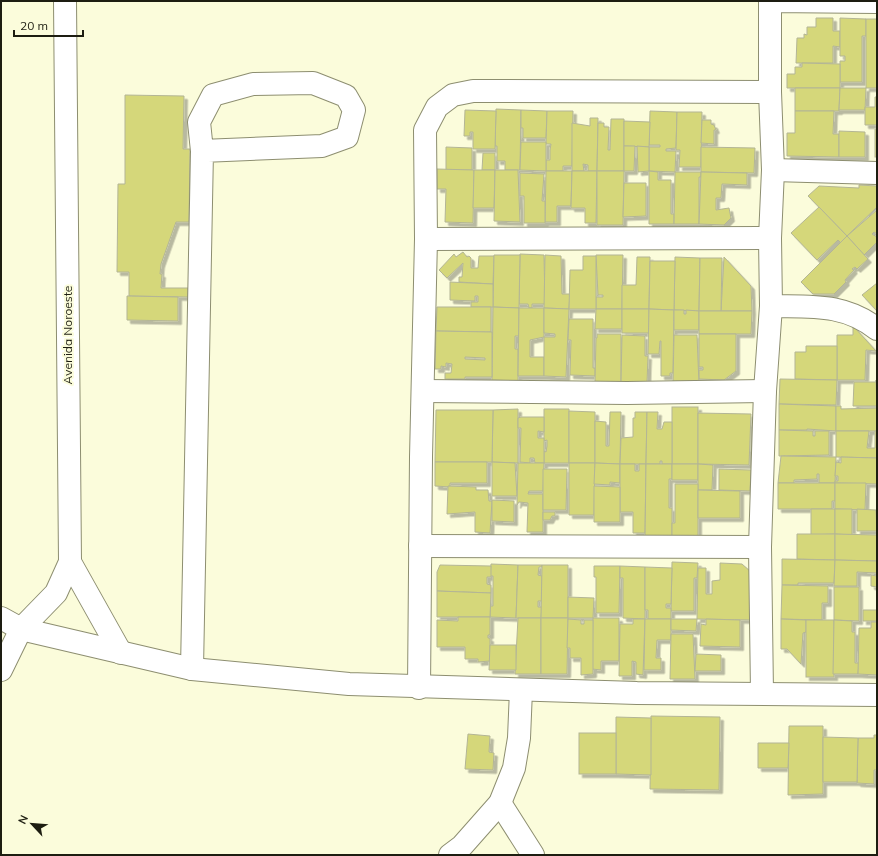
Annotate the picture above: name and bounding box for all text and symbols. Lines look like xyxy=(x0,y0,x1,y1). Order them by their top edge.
scale bar xyxy=(14,12,83,38)
text: 20 m xyxy=(20,18,48,33)
street label: Avenida Noroeste xyxy=(60,286,75,384)
north arrow xyxy=(12,804,52,844)
text: N xyxy=(15,813,31,826)

